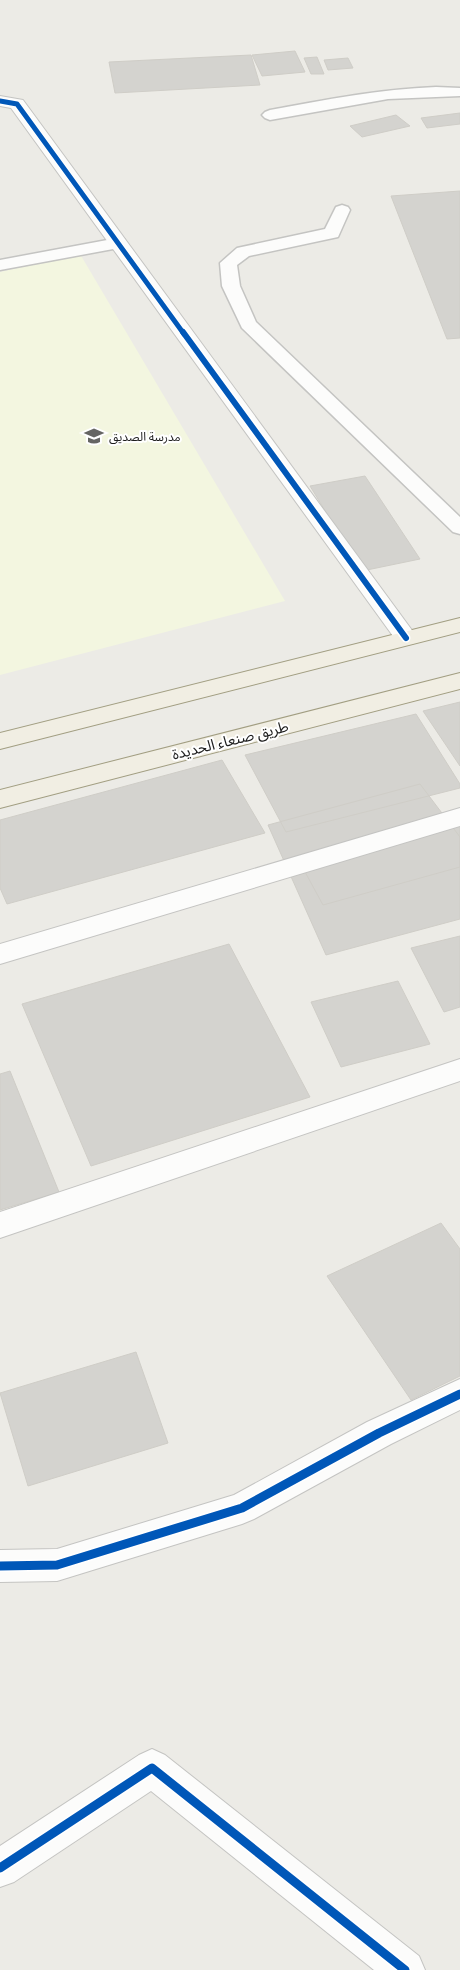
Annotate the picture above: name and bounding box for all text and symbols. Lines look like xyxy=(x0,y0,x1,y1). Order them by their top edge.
school or university icon: مدرسة الصديق xyxy=(83,425,105,447)
place label: مدرسة الصديق xyxy=(109,427,181,446)
street label: طريق صنعاء الحديدة xyxy=(169,714,291,766)

